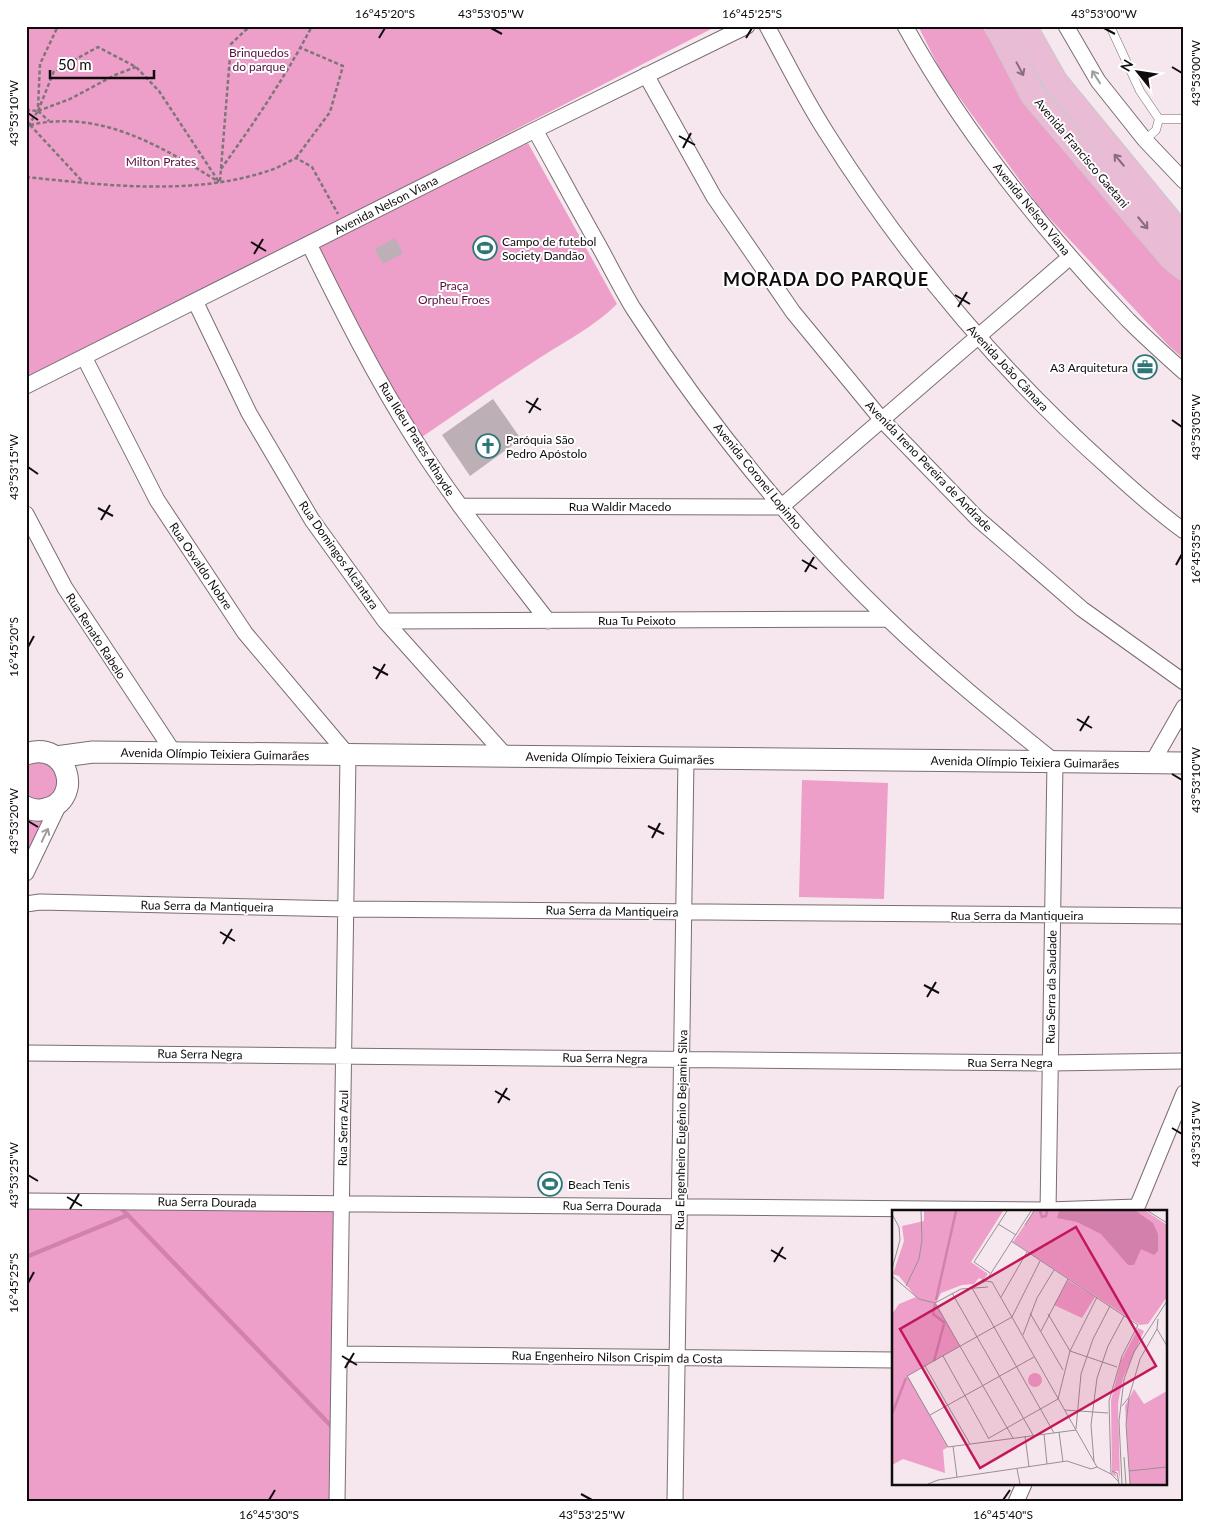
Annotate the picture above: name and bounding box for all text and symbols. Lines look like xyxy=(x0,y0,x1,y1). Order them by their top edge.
text: 16°45'20"S xyxy=(355,6,415,21)
text: 43°53'05"W xyxy=(458,6,525,21)
text: 16°45'25"S xyxy=(722,6,782,21)
text: 43°53'00"W xyxy=(1071,6,1138,21)
text: 43°53'00"W xyxy=(1188,39,1203,106)
park label: Brinquedos do parque xyxy=(229,45,289,74)
scale bar xyxy=(50,48,154,80)
north arrow xyxy=(1112,48,1162,98)
text: 50 m xyxy=(58,55,92,73)
text: N xyxy=(1116,56,1136,74)
one-way arrow xyxy=(1015,62,1025,77)
one-way arrow xyxy=(1091,70,1101,84)
text: 43°53'10"W xyxy=(6,79,21,146)
street label: Avenida Francisco Gaetani xyxy=(1032,95,1132,211)
park label: Milton Prates xyxy=(126,154,196,169)
one-way arrow xyxy=(1113,154,1124,167)
street label: Avenida Nelson Viana xyxy=(990,160,1074,258)
street label: Avenida Nelson Viana xyxy=(332,172,440,238)
one-way arrow xyxy=(1137,217,1148,230)
place label: Campo de futebol Society Dandão xyxy=(502,234,596,263)
sports icon: Campo de futebol Society Dandão xyxy=(472,235,498,261)
district label: MORADA DO PARQUE xyxy=(723,268,929,290)
park label: Praça Orpheu Froes xyxy=(418,278,490,307)
street label: Avenida João Câmara xyxy=(964,322,1052,414)
office icon: A3 Arquitetura xyxy=(1132,354,1158,380)
place label: A3 Arquitetura xyxy=(1050,360,1128,375)
street label: Rua Ildeu Prates Athayde xyxy=(376,379,458,499)
text: 43°53'05"W xyxy=(1188,393,1203,460)
street label: Avenida Ireno Pereira de Andrade xyxy=(862,397,996,535)
street label: Avenida Coronel Lopinho xyxy=(711,420,806,532)
place label: Paróquia São Pedro Apóstolo xyxy=(506,432,587,461)
text: 43°53'15"W xyxy=(6,433,21,500)
church icon: Paróquia São Pedro Apóstolo xyxy=(475,433,501,459)
street label: Rua Domingos Alcântara xyxy=(296,498,382,612)
street label: Rua Waldir Macedo xyxy=(569,499,671,514)
street label: Rua Osvaldo Nobre xyxy=(166,520,236,612)
text: 16°45'35"S xyxy=(1188,524,1203,584)
street label: Rua Renato Rabelo xyxy=(63,590,129,682)
street label: Rua Tu Peixoto xyxy=(598,613,676,628)
text: 16°45'20"S xyxy=(6,617,21,677)
street label: Avenida Olímpio Teixiera Guimarães xyxy=(121,745,309,763)
text: 43°53'10"W xyxy=(1188,746,1203,813)
street label: Avenida Olímpio Teixiera Guimarães xyxy=(526,749,714,767)
street label: Avenida Olímpio Teixiera Guimarães xyxy=(931,753,1119,771)
text: 43°53'20"W xyxy=(6,787,21,854)
one-way arrow xyxy=(40,828,50,843)
street label: Rua Serra da Mantiqueira xyxy=(140,897,274,915)
street label: Rua Serra da Mantiqueira xyxy=(545,902,679,920)
street label: Rua Serra da Mantiqueira xyxy=(950,908,1084,923)
street label: Rua Serra da Saudade xyxy=(1043,930,1059,1044)
street label: Rua Engenheiro Eugênio Bejamin Silva xyxy=(672,1030,690,1230)
street label: Rua Serra Negra xyxy=(157,1046,243,1062)
street label: Rua Serra Negra xyxy=(562,1050,648,1066)
street label: Rua Serra Negra xyxy=(967,1055,1053,1070)
street label: Rua Serra Azul xyxy=(335,1090,351,1166)
text: 43°53'15"W xyxy=(1188,1100,1203,1167)
text: 43°53'25"W xyxy=(6,1141,21,1208)
sports icon: Beach Tenis xyxy=(537,1171,563,1197)
place label: Beach Tenis xyxy=(568,1177,630,1192)
street label: Rua Serra Dourada xyxy=(157,1194,257,1210)
street label: Rua Serra Dourada xyxy=(562,1198,662,1214)
inset map xyxy=(892,1210,1168,1486)
text: 16°45'25"S xyxy=(6,1253,21,1313)
street label: Rua Engenheiro Nilson Crispim da Costa xyxy=(511,1348,723,1366)
text: 16°45'30"S xyxy=(239,1507,299,1522)
text: 43°53'25"W xyxy=(559,1507,626,1522)
text: 16°45'40"S xyxy=(973,1507,1033,1522)

